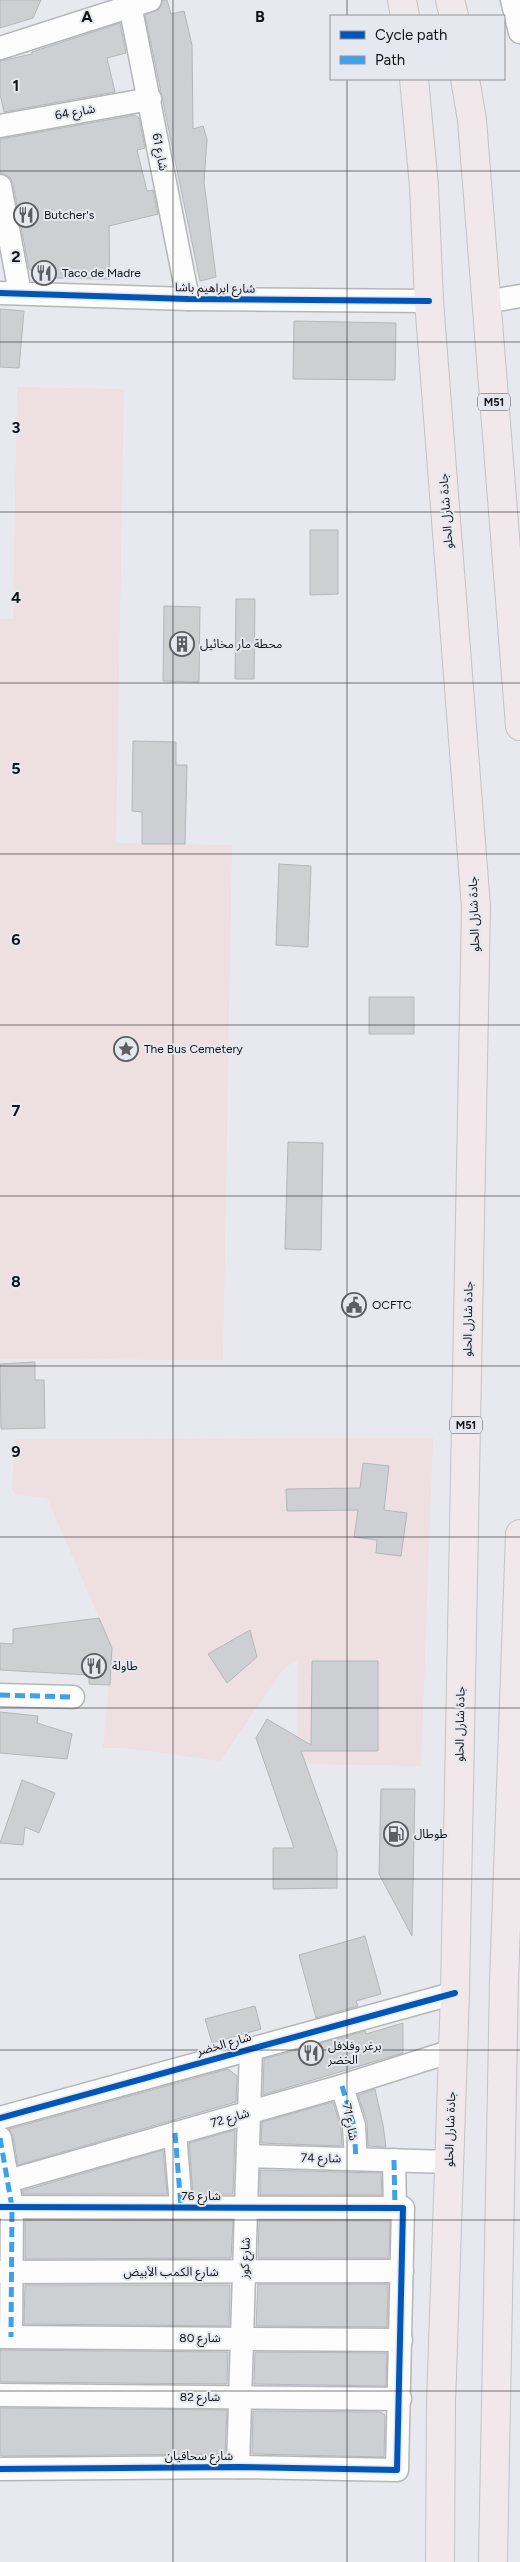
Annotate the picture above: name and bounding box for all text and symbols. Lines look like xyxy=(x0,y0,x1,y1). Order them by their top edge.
text: A xyxy=(81,7,93,26)
text: B xyxy=(255,7,265,26)
legend xyxy=(330,15,505,80)
text: Cycle path xyxy=(375,26,447,44)
text: Path xyxy=(375,51,405,69)
text: 1 xyxy=(13,76,19,95)
street label: شارع 64 xyxy=(54,102,97,124)
street label: شارع 61 xyxy=(148,132,171,172)
restaurant icon: Butcher's xyxy=(13,202,39,228)
place label: Butcher's xyxy=(44,208,95,222)
text: 2 xyxy=(11,247,21,266)
restaurant icon: Taco de Madre xyxy=(31,260,57,286)
place label: Taco de Madre xyxy=(62,266,141,280)
street label: شارع ابراهيم باشا xyxy=(175,280,255,298)
road number: M51 xyxy=(478,394,510,411)
text: 3 xyxy=(12,418,21,437)
street label: جادة شارل الحلو xyxy=(436,473,456,549)
text: 4 xyxy=(11,588,21,607)
building icon: محطة مار مخائيل xyxy=(169,631,195,657)
place label: محطة مار مخائيل xyxy=(200,637,282,651)
text: 5 xyxy=(11,759,21,778)
street label: جادة شارل الحلو xyxy=(466,876,482,952)
text: 6 xyxy=(11,930,21,949)
place icon: The Bus Cemetery xyxy=(113,1036,139,1062)
place label: The Bus Cemetery xyxy=(144,1042,244,1056)
text: 7 xyxy=(12,1101,21,1120)
text: 8 xyxy=(11,1272,21,1291)
street label: جادة شارل الحلو xyxy=(460,1281,476,1357)
public building icon: OCFTC xyxy=(341,1292,367,1318)
place label: OCFTC xyxy=(372,1298,412,1312)
road number: M51 xyxy=(450,1416,482,1434)
text: 9 xyxy=(11,1442,21,1461)
restaurant icon: طاولة xyxy=(81,1653,107,1679)
place label: طاولة xyxy=(112,1659,138,1673)
street label: جادة شارل الحلو xyxy=(452,1686,468,1762)
fuel station icon: طوطال xyxy=(383,1821,409,1847)
place label: طوطال xyxy=(414,1827,448,1841)
street label: شارع الخضر xyxy=(194,2030,253,2061)
place label: برغر وفلافل الخضر xyxy=(327,2039,381,2067)
restaurant icon: برغر وفلافل الخضر xyxy=(298,2040,324,2066)
street label: جادة شارل الحلو xyxy=(442,2091,458,2167)
street label: شارع 71 xyxy=(338,2102,360,2142)
street label: شارع 72 xyxy=(209,2106,251,2132)
street label: شارع 74 xyxy=(301,2151,341,2167)
street label: شارع 76 xyxy=(181,2189,221,2205)
street label: شارع كوز xyxy=(237,2237,255,2280)
street label: شارع الكمب الأبيض xyxy=(123,2265,219,2281)
street label: شارع 80 xyxy=(179,2331,221,2347)
street label: شارع 82 xyxy=(180,2390,220,2406)
street label: شارع سحاقيان xyxy=(165,2449,233,2465)

